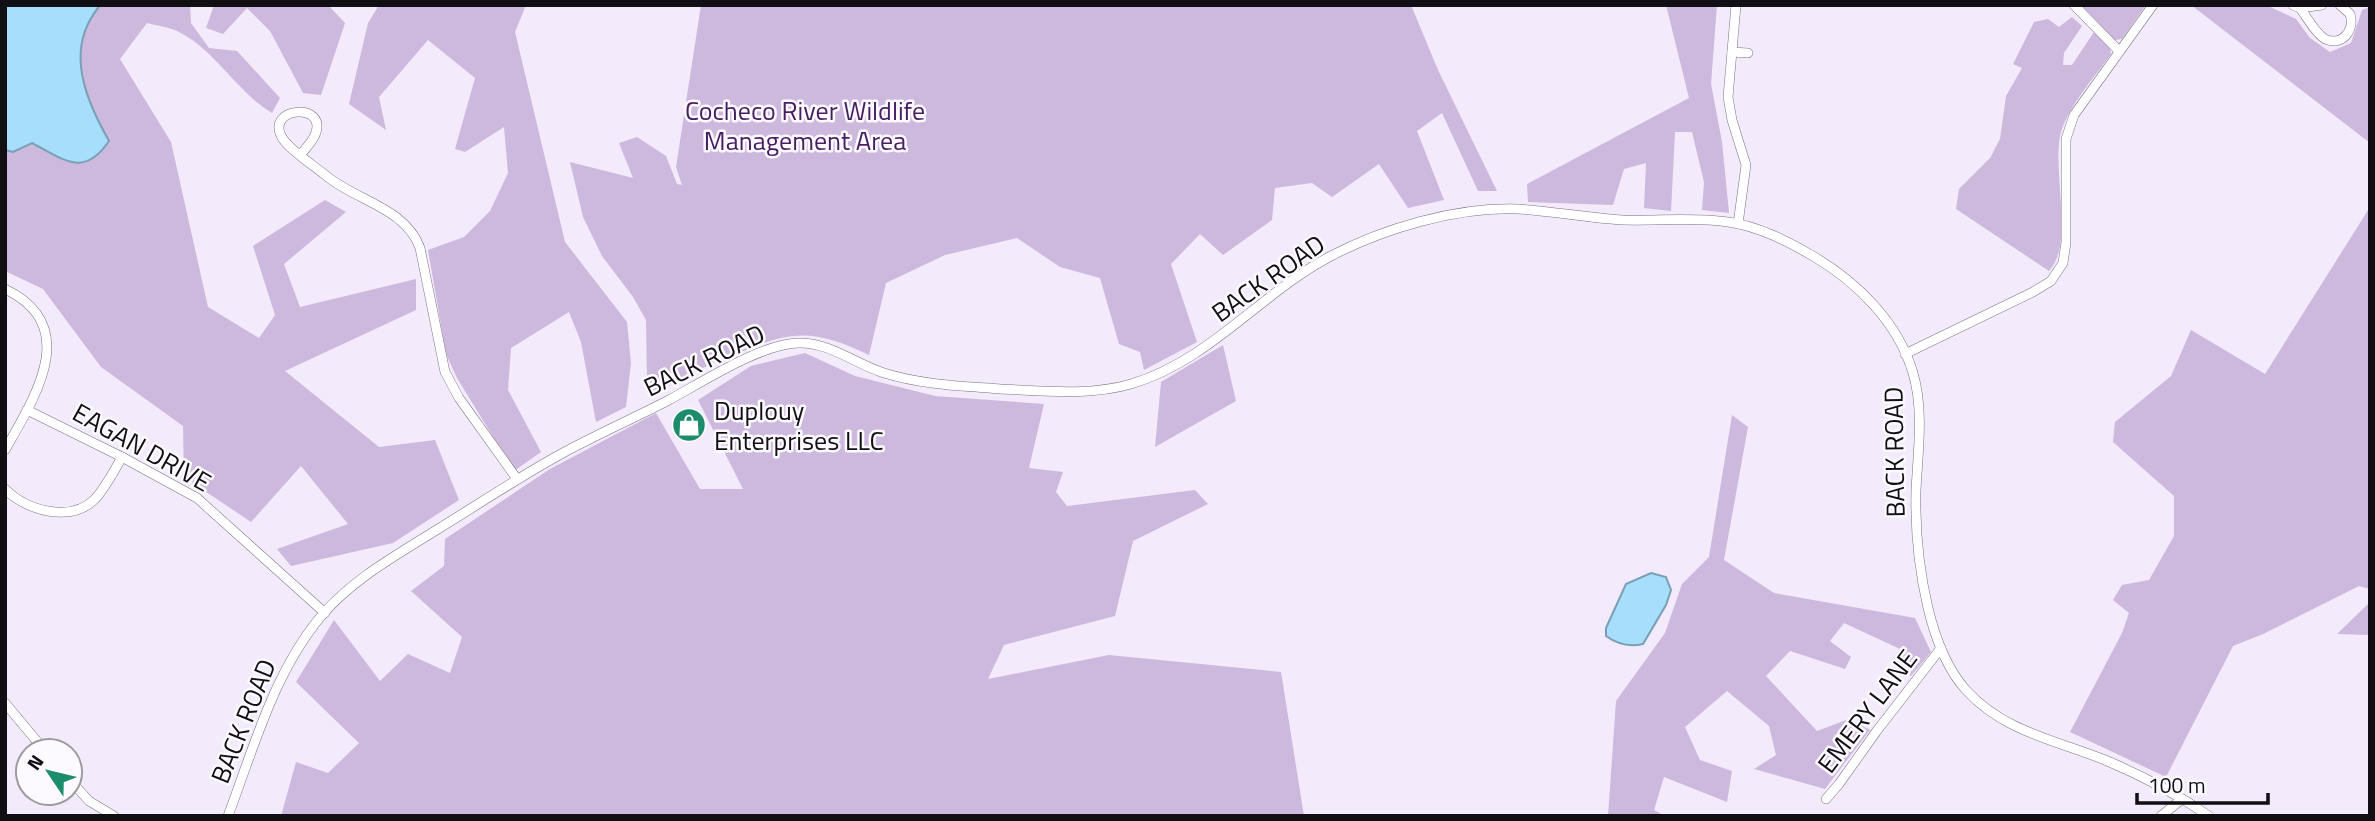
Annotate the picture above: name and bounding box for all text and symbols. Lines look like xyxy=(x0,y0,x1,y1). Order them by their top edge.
park label: Cocheco River Wildlife Management Area xyxy=(685,91,925,160)
street label: BACK ROAD xyxy=(1203,225,1333,331)
street label: BACK ROAD xyxy=(637,314,771,406)
street label: BACK ROAD xyxy=(1873,386,1915,518)
place label: Duplouy Enterprises LLC xyxy=(714,391,884,460)
street label: EAGAN DRIVE xyxy=(66,393,218,501)
shop icon: Duplouy Enterprises LLC xyxy=(670,406,708,444)
street label: EMERY LANE xyxy=(1808,641,1926,781)
street label: BACK ROAD xyxy=(200,653,286,789)
north arrow xyxy=(14,737,84,807)
text: N xyxy=(19,748,50,776)
scale bar xyxy=(2137,762,2268,806)
text: 100 m xyxy=(2148,769,2205,801)

